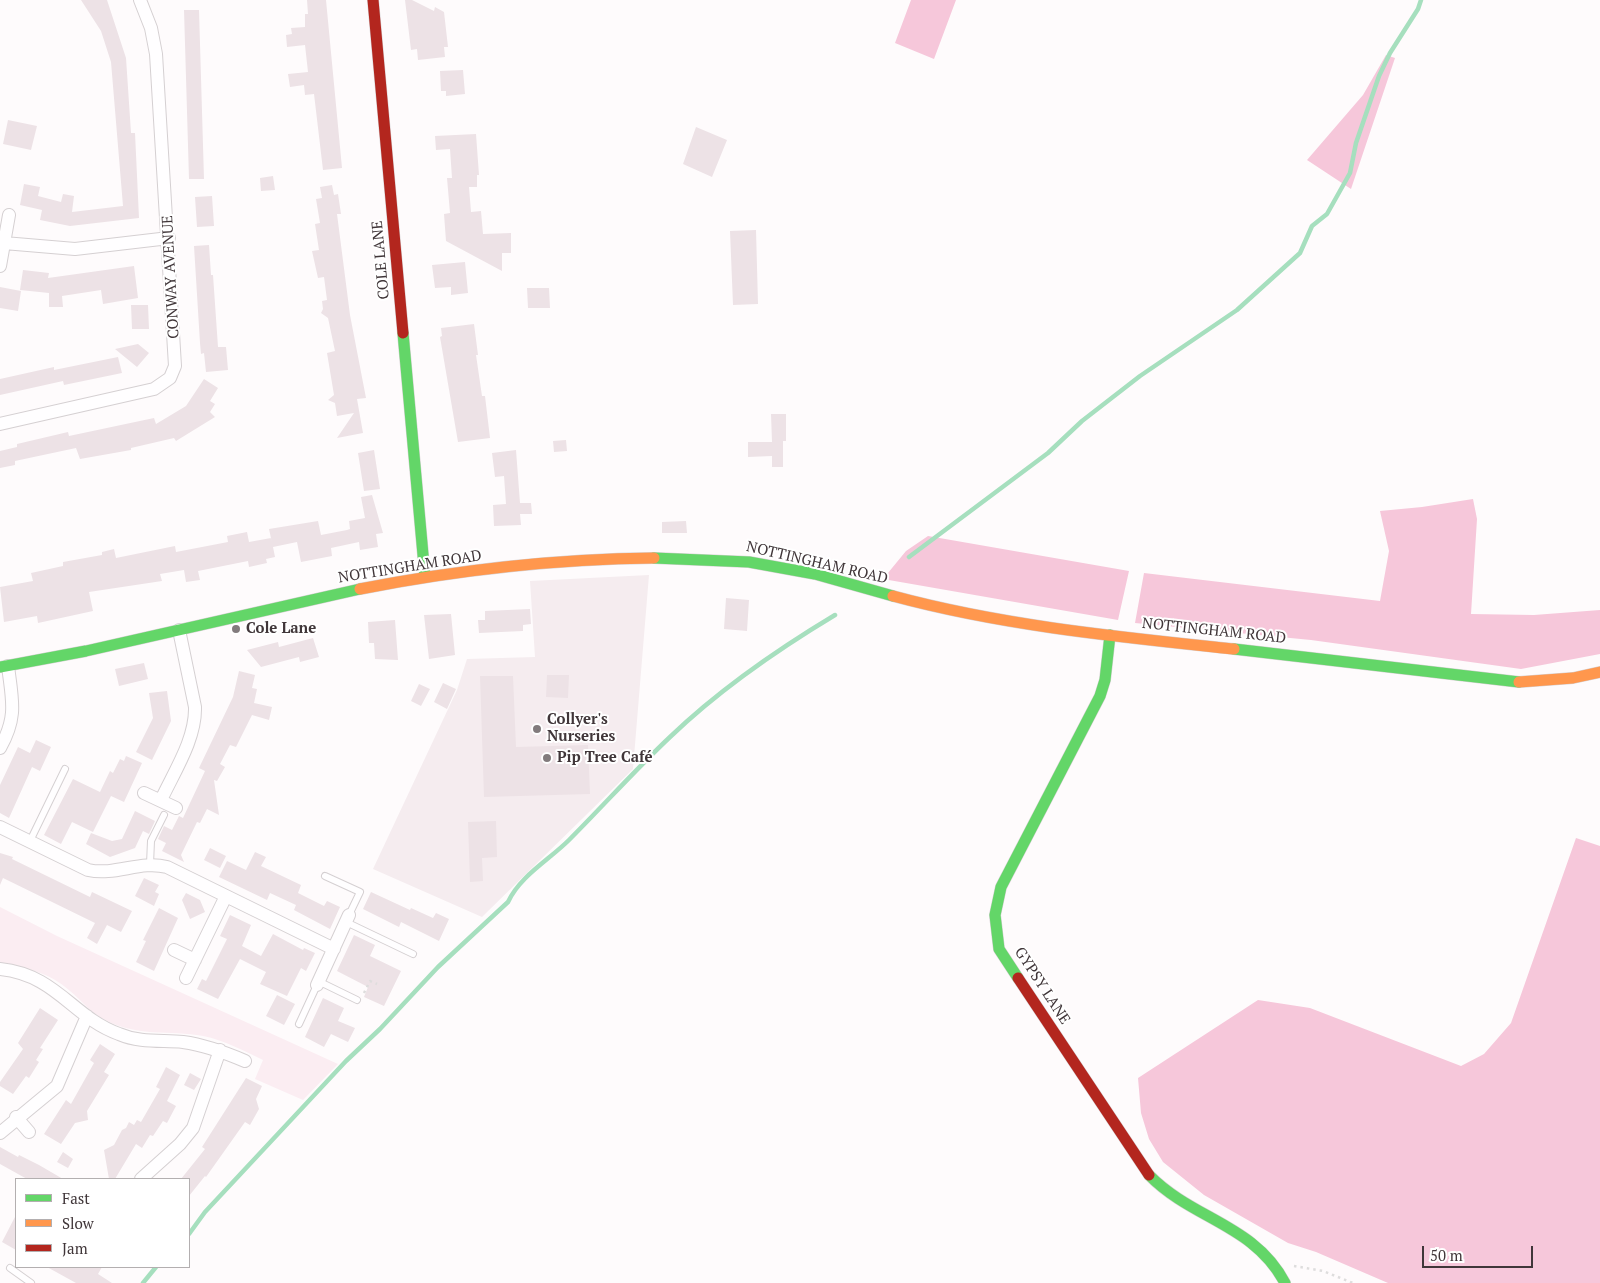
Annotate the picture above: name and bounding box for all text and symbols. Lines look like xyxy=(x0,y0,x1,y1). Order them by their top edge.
street label: CONWAY AVENUE xyxy=(159,215,183,339)
street label: COLE LANE xyxy=(369,220,393,300)
street label: NOTTINGHAM ROAD xyxy=(744,538,890,588)
street label: NOTTINGHAM ROAD xyxy=(337,547,483,587)
street label: NOTTINGHAM ROAD xyxy=(1141,614,1287,648)
place label: Cole Lane xyxy=(246,620,316,638)
marker: Cole Lane xyxy=(230,623,242,635)
place label: Collyer's Nurseries xyxy=(547,711,615,746)
marker: Collyer's Nurseries xyxy=(531,723,543,735)
place label: Pip Tree Café xyxy=(557,749,652,767)
marker: Pip Tree Café xyxy=(541,752,553,764)
street label: GYPSY LANE xyxy=(1010,944,1074,1028)
legend xyxy=(15,1178,190,1268)
text: Fast xyxy=(62,1188,90,1208)
text: Slow xyxy=(62,1213,94,1233)
scale bar xyxy=(1425,1236,1536,1268)
text: Jam xyxy=(62,1238,88,1258)
text: 50 m xyxy=(1430,1245,1463,1265)

